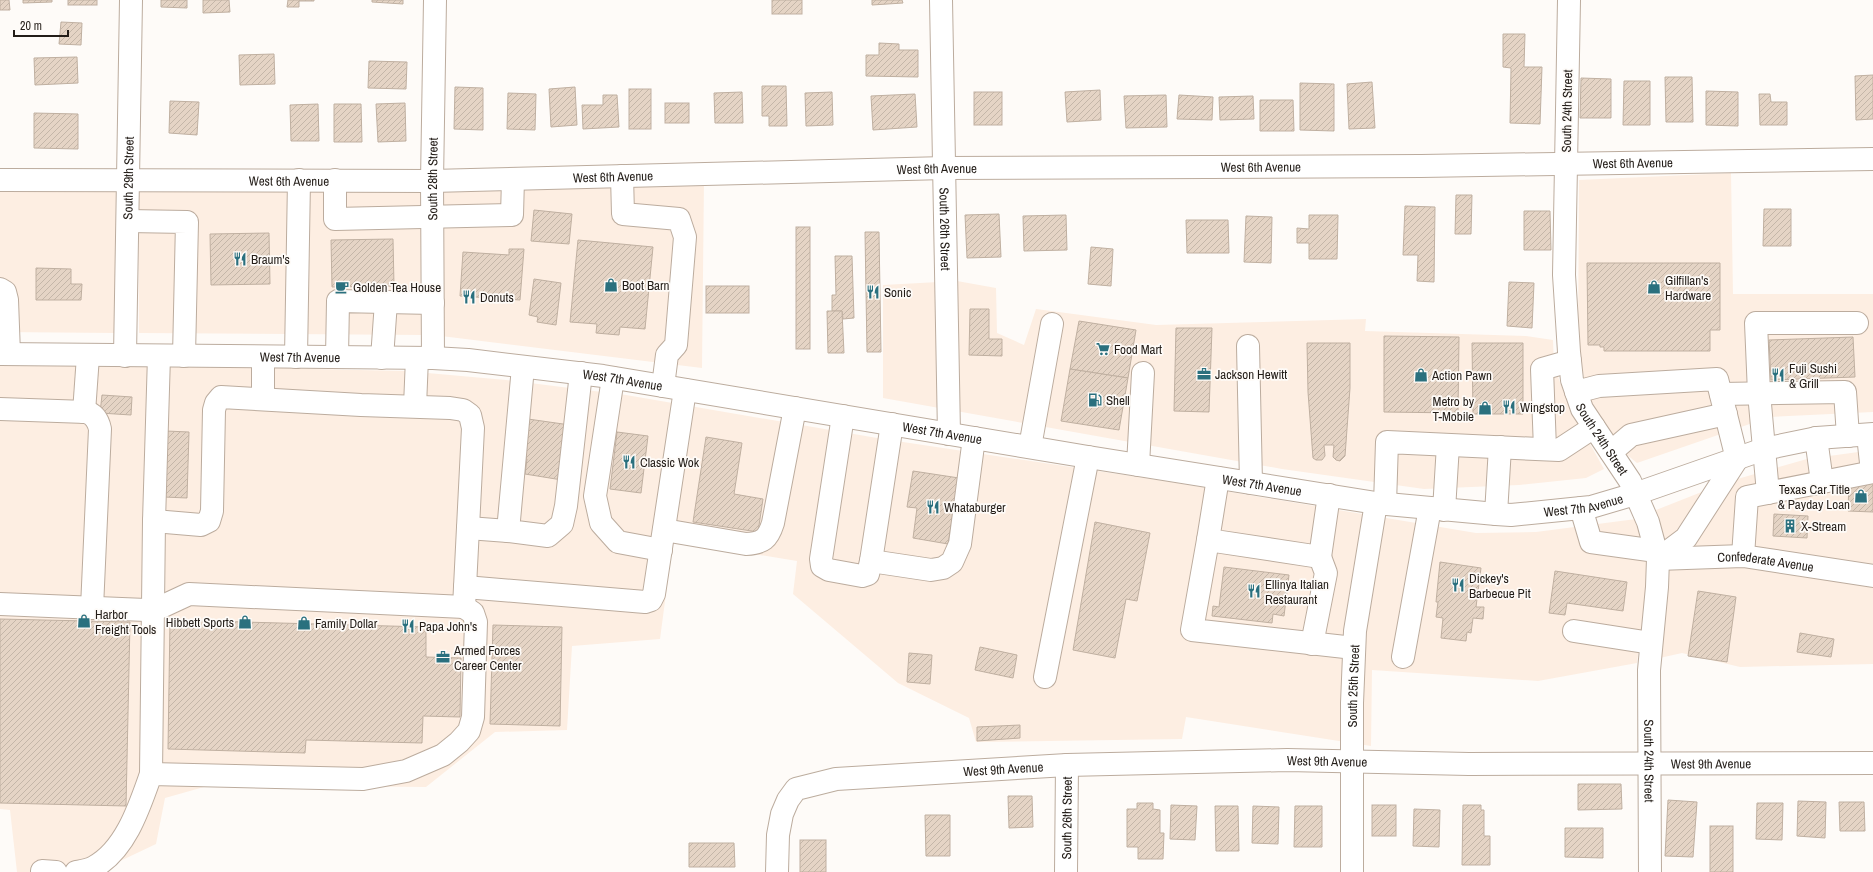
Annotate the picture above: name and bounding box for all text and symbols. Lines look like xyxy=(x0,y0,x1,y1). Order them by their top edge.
scale bar xyxy=(14,12,68,38)
text: 20 m xyxy=(20,18,42,34)
street label: South 24th Street xyxy=(1558,69,1576,153)
street label: South 29th Street xyxy=(119,136,137,220)
street label: South 28th Street xyxy=(423,137,441,221)
street label: West 6th Avenue xyxy=(1592,154,1673,172)
street label: West 6th Avenue xyxy=(1221,158,1301,175)
street label: West 6th Avenue xyxy=(896,159,977,178)
street label: West 6th Avenue xyxy=(573,167,653,186)
street label: West 6th Avenue xyxy=(249,172,329,189)
street label: South 26th Street xyxy=(936,187,954,271)
restaurant icon: Braum's xyxy=(232,251,248,267)
place label: Braum's xyxy=(251,251,290,268)
place label: Gilfillan's Hardware xyxy=(1665,272,1711,304)
shop icon: Boot Barn xyxy=(603,277,619,293)
place label: Boot Barn xyxy=(622,277,669,294)
cafe icon: Golden Tea House xyxy=(334,279,350,295)
place label: Golden Tea House xyxy=(353,279,441,296)
shop icon: Gilfillan's Hardware xyxy=(1646,279,1662,295)
restaurant icon: Sonic xyxy=(865,284,881,300)
place label: Sonic xyxy=(884,284,911,301)
restaurant icon: Donuts xyxy=(461,289,477,305)
place label: Donuts xyxy=(480,289,514,306)
supermarket icon: Food Mart xyxy=(1095,341,1111,357)
place label: Food Mart xyxy=(1114,341,1162,358)
street label: West 7th Avenue xyxy=(260,348,340,366)
place label: Fuji Sushi & Grill xyxy=(1789,360,1837,392)
street label: West 7th Avenue xyxy=(582,365,664,394)
office icon: Jackson Hewitt xyxy=(1196,366,1212,382)
place label: Jackson Hewitt xyxy=(1215,366,1287,383)
shop icon: Action Pawn xyxy=(1413,367,1429,383)
place label: Action Pawn xyxy=(1431,367,1492,384)
restaurant icon: Fuji Sushi & Grill xyxy=(1770,367,1786,383)
fuel station icon: Shell xyxy=(1087,392,1103,408)
place label: Shell xyxy=(1106,392,1130,409)
place label: Metro by T-Mobile xyxy=(1433,393,1475,425)
restaurant icon: Wingstop xyxy=(1501,399,1517,415)
place label: Wingstop xyxy=(1520,399,1565,416)
shop icon: Metro by T-Mobile xyxy=(1477,400,1493,416)
street label: South 24th Street xyxy=(1572,401,1632,478)
street label: West 7th Avenue xyxy=(901,418,983,448)
restaurant icon: Classic Wok xyxy=(621,454,637,470)
place label: Classic Wok xyxy=(640,454,700,471)
street label: West 7th Avenue xyxy=(1221,470,1303,500)
place label: Texas Car Title & Payday Loan xyxy=(1778,481,1850,513)
shop icon: Texas Car Title & Payday Loan xyxy=(1853,488,1869,504)
street label: West 7th Avenue xyxy=(1543,490,1625,520)
restaurant icon: Whataburger xyxy=(925,499,941,515)
place label: Whataburger xyxy=(944,499,1006,516)
building icon: X-Stream xyxy=(1782,518,1798,534)
place label: X-Stream xyxy=(1801,518,1846,535)
street label: Confederate Avenue xyxy=(1717,547,1815,575)
place label: Dickey's Barbecue Pit xyxy=(1469,570,1531,602)
place label: Ellinya Italian Restaurant xyxy=(1265,576,1329,608)
restaurant icon: Dickey's Barbecue Pit xyxy=(1450,577,1466,593)
restaurant icon: Ellinya Italian Restaurant xyxy=(1246,583,1262,599)
place label: Harbor Freight Tools xyxy=(95,606,156,638)
shop icon: Harbor Freight Tools xyxy=(76,613,92,629)
place label: Hibbett Sports xyxy=(166,614,234,631)
shop icon: Hibbett Sports xyxy=(237,614,253,630)
shop icon: Family Dollar xyxy=(296,615,312,631)
place label: Family Dollar xyxy=(315,615,378,632)
restaurant icon: Papa John's xyxy=(400,618,416,634)
place label: Papa John's xyxy=(419,618,477,635)
place label: Armed Forces Career Center xyxy=(453,642,522,674)
street label: South 25th Street xyxy=(1343,644,1363,728)
office icon: Armed Forces Career Center xyxy=(435,649,451,665)
street label: South 24th Street xyxy=(1641,719,1658,803)
street label: West 9th Avenue xyxy=(1287,751,1367,770)
street label: West 9th Avenue xyxy=(1671,755,1751,772)
street label: West 9th Avenue xyxy=(963,758,1044,780)
street label: South 26th Street xyxy=(1058,776,1075,860)

